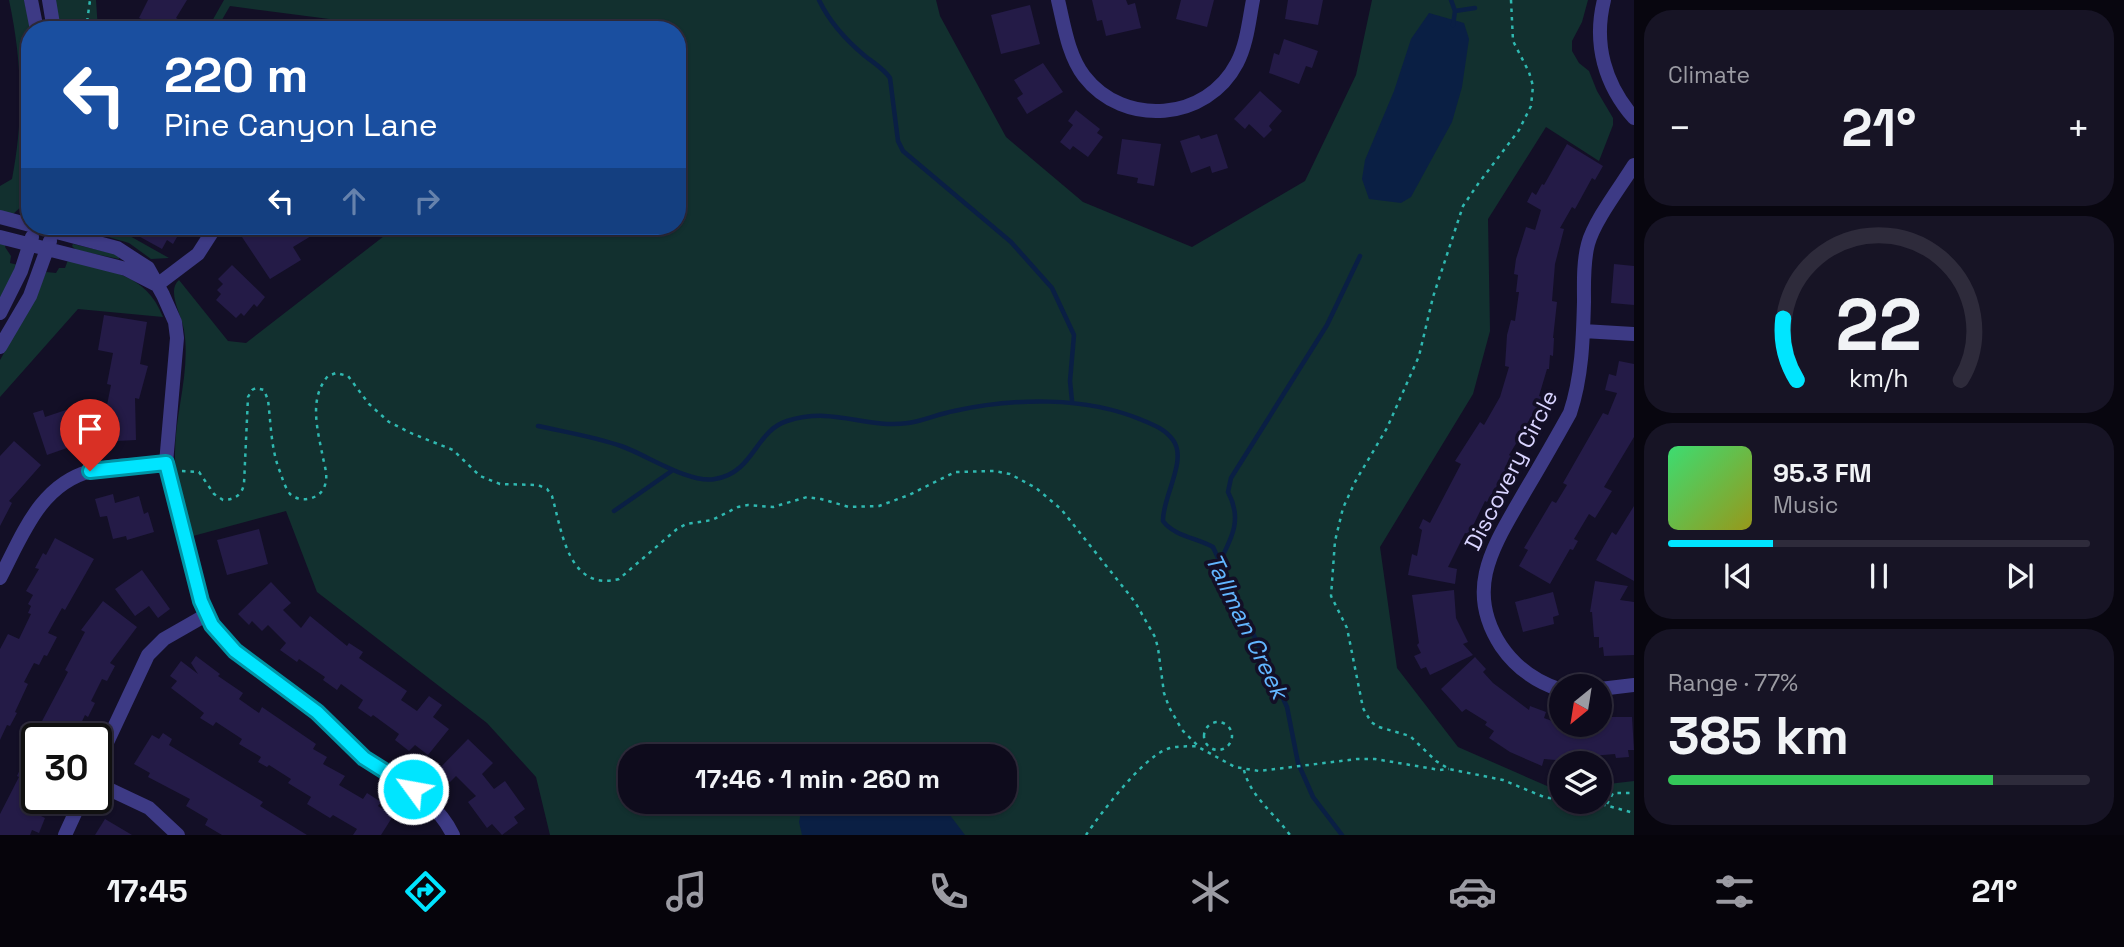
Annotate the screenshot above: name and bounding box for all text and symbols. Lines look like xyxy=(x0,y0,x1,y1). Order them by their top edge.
text: 220 m xyxy=(164,44,308,106)
icon: left xyxy=(49,49,140,140)
text: Climate xyxy=(1668,60,1750,90)
text: 21° xyxy=(1842,95,1916,161)
text: − xyxy=(1668,104,1692,152)
text: + xyxy=(2066,104,2090,152)
text: Pine Canyon Lane xyxy=(164,105,438,145)
icon: left xyxy=(262,182,300,220)
icon: ahead xyxy=(335,182,373,220)
icon: right xyxy=(408,182,446,220)
text: 22 xyxy=(1836,279,1922,372)
text: km/h xyxy=(1849,362,1909,394)
street label: Discovery Circle xyxy=(1458,385,1564,555)
pin xyxy=(60,399,120,471)
icon: arrive xyxy=(71,410,109,448)
text: 95.3 FM xyxy=(1773,456,1872,490)
text: Music xyxy=(1773,490,1838,520)
water label: Tallman Creek xyxy=(1198,548,1297,707)
icon: previous xyxy=(1719,557,1757,595)
icon: pause xyxy=(1860,557,1898,595)
icon: next xyxy=(2001,557,2039,595)
text: Range · 77% xyxy=(1668,668,1798,698)
north arrow xyxy=(1549,674,1612,737)
map controls xyxy=(1549,674,1612,814)
text: 385 km xyxy=(1668,703,1849,769)
speed limit sign: 30 xyxy=(21,723,112,814)
button: layers xyxy=(1549,751,1612,814)
position arrow xyxy=(376,752,450,826)
text: 17:46 · 1 min · 260 m xyxy=(695,762,940,796)
icon: directions xyxy=(401,867,450,916)
icon: music xyxy=(662,867,711,916)
icon: phone xyxy=(924,867,973,916)
icon: climate xyxy=(1186,867,1235,916)
icon: car xyxy=(1448,867,1497,916)
icon: filters xyxy=(1710,867,1759,916)
text: 17:45 xyxy=(106,871,188,911)
text: 21° xyxy=(1971,871,2018,911)

